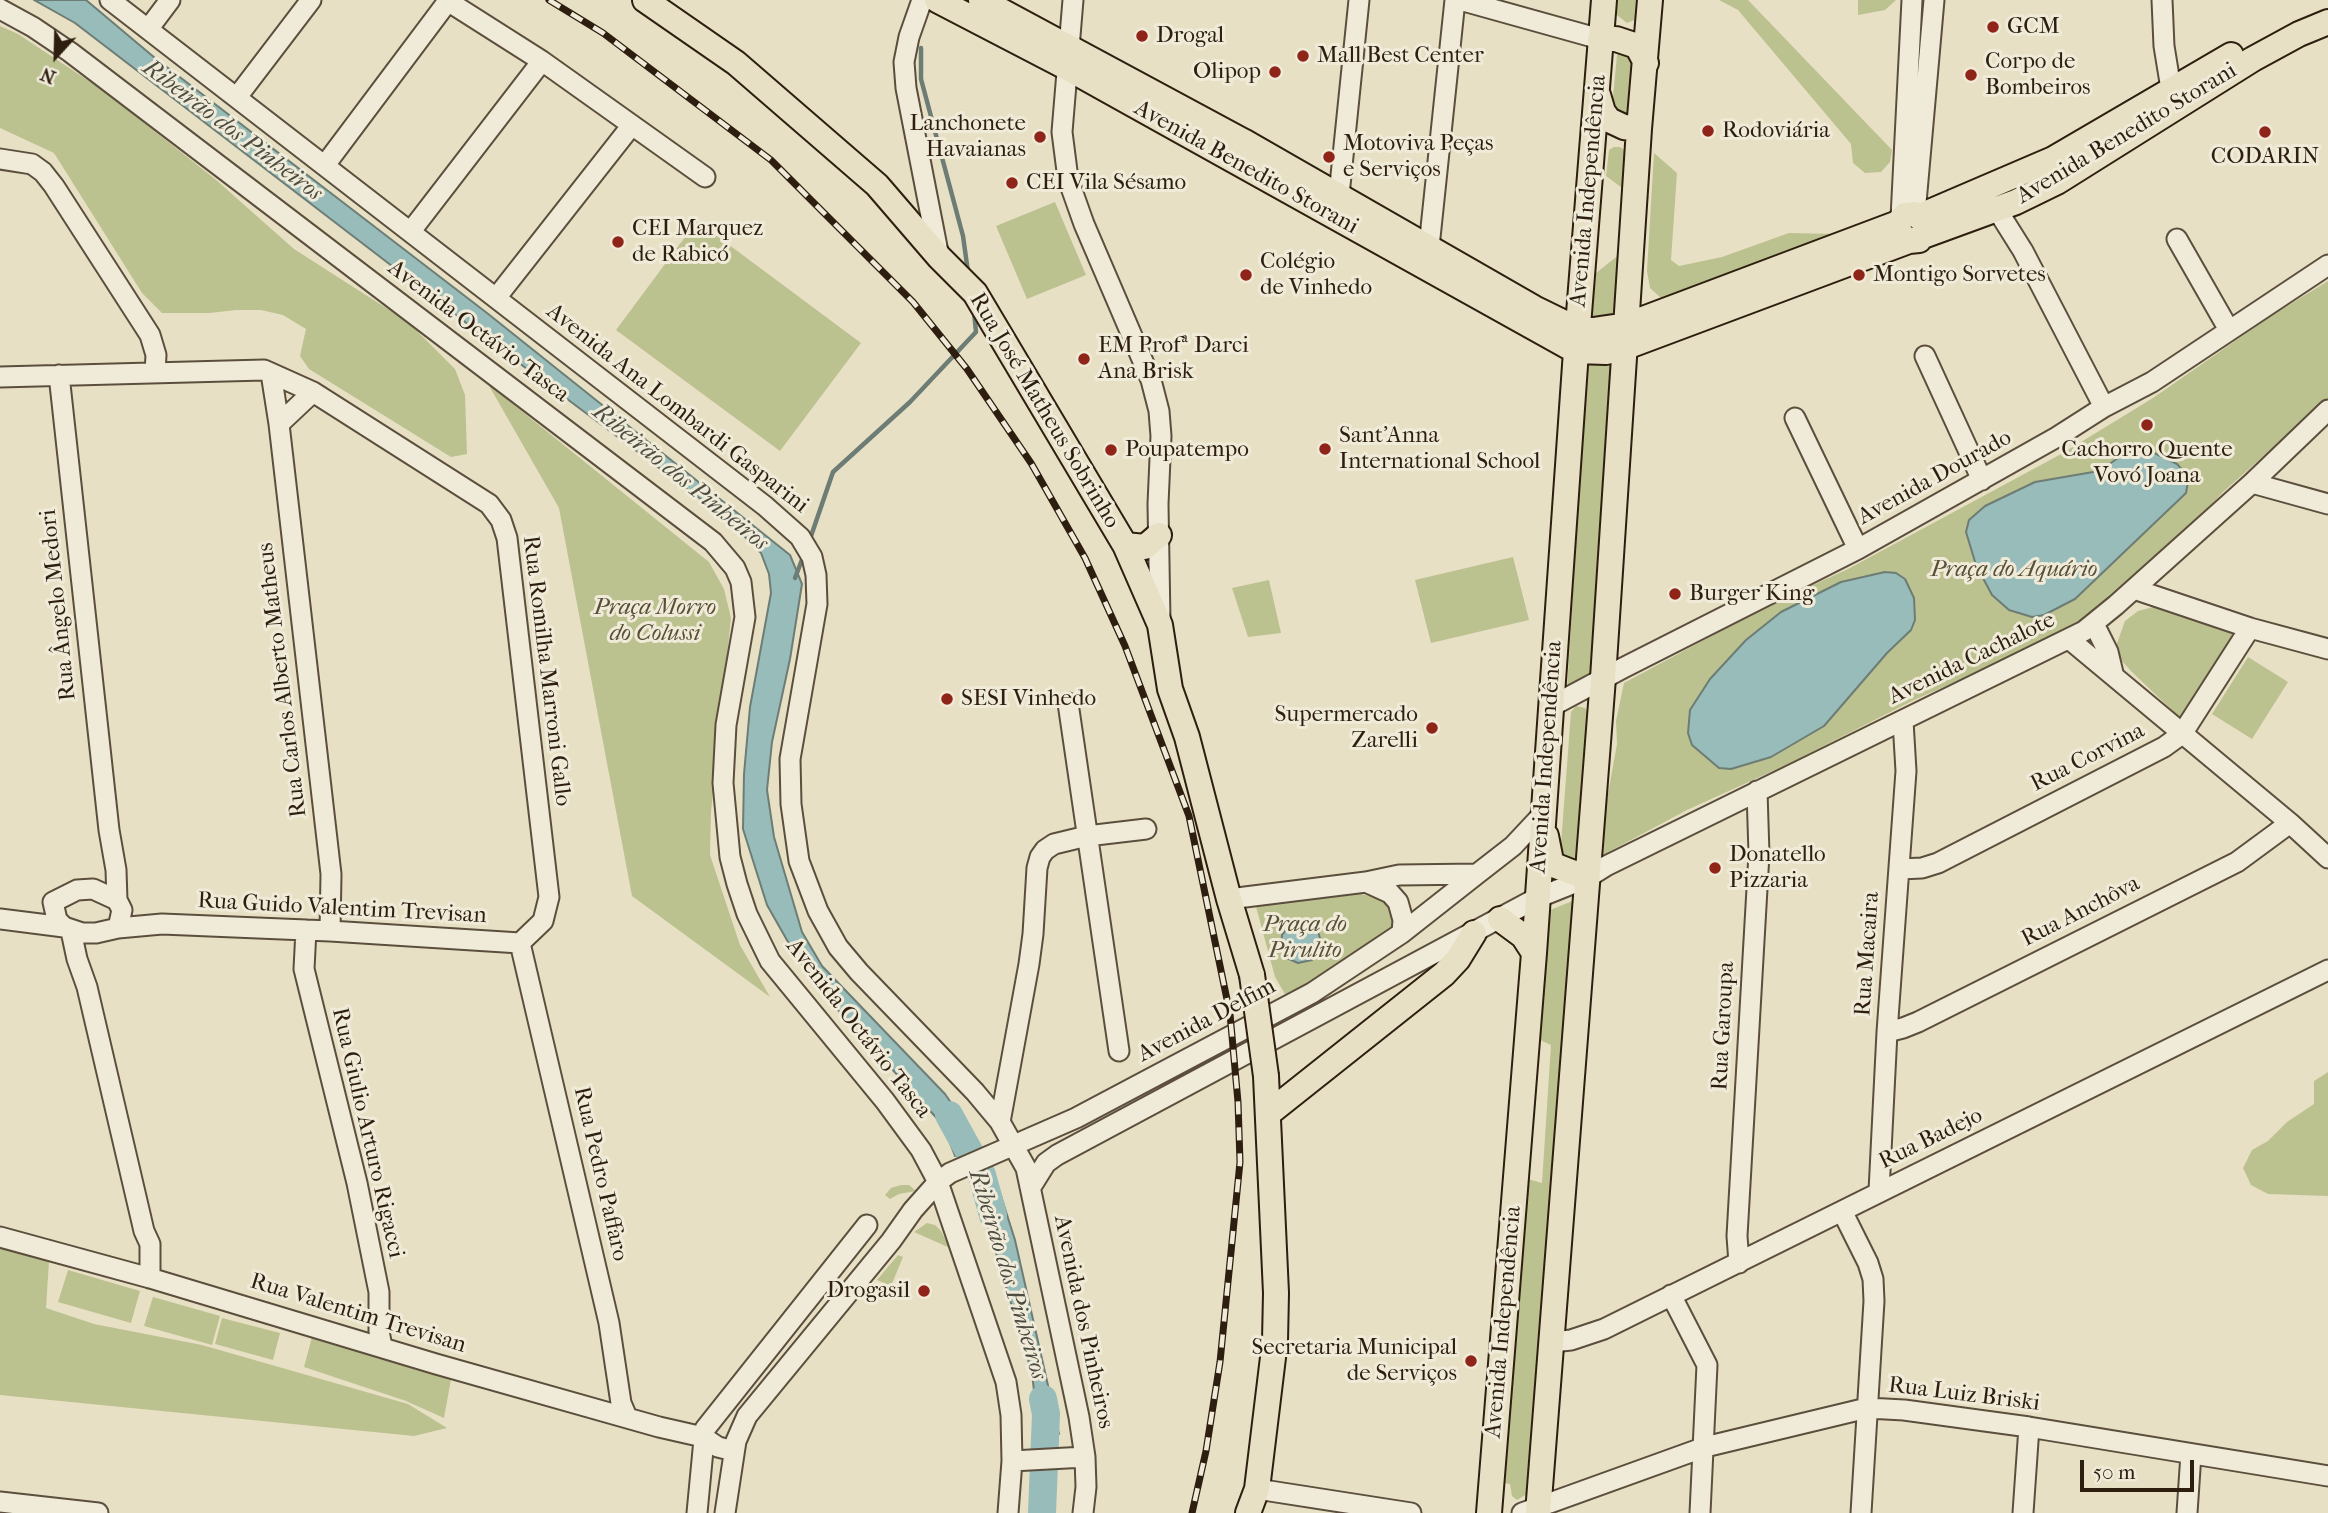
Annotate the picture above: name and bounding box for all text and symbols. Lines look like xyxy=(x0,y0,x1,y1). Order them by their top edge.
place label: GCM xyxy=(2007,13,2060,41)
marker: GCM xyxy=(1985,19,2001,35)
north arrow xyxy=(21,21,91,91)
place label: Drogal xyxy=(1156,22,1224,50)
marker: Drogal xyxy=(1134,28,1150,44)
place label: Mall Best Center xyxy=(1317,42,1484,70)
marker: Mall Best Center xyxy=(1295,48,1311,64)
place label: Corpo de Bombeiros xyxy=(1985,48,2091,102)
water label: Ribeirão dos Pinheiros xyxy=(136,54,328,208)
street label: Avenida Benedito Storani xyxy=(2012,57,2242,211)
place label: Olipop xyxy=(1193,58,1261,86)
text: N xyxy=(37,63,59,88)
marker: Olipop xyxy=(1267,64,1283,80)
marker: Corpo de Bombeiros xyxy=(1963,67,1979,83)
street label: Avenida Independência xyxy=(1565,74,1613,308)
street label: Avenida Benedito Storani xyxy=(1129,95,1363,241)
place label: Lanchonete Havaianas xyxy=(910,110,1026,164)
place label: Rodoviária xyxy=(1722,117,1830,145)
marker: Rodoviária xyxy=(1700,123,1716,139)
marker: CODARIN xyxy=(2257,124,2273,140)
marker: Lanchonete Havaianas xyxy=(1032,129,1048,145)
place label: Motoviva Peças e Serviços xyxy=(1343,130,1494,184)
place label: CODARIN xyxy=(2211,143,2319,171)
marker: Motoviva Peças e Serviços xyxy=(1321,149,1337,165)
place label: CEI Vila Sésamo xyxy=(1026,169,1186,197)
marker: CEI Vila Sésamo xyxy=(1004,175,1020,191)
place label: CEI Marquez de Rabicó xyxy=(632,215,763,269)
marker: CEI Marquez de Rabicó xyxy=(610,234,626,250)
place label: Colégio de Vinhedo xyxy=(1260,248,1372,302)
street label: Avenida Octávio Tasca xyxy=(382,255,574,409)
place label: Montigo Sorvetes xyxy=(1873,261,2046,289)
marker: Colégio de Vinhedo xyxy=(1238,267,1254,283)
marker: Montigo Sorvetes xyxy=(1851,267,1867,283)
street label: Rua José Matheus Sobrinho xyxy=(963,288,1125,534)
street label: Avenida Ana Lombardi Gasparini xyxy=(540,298,814,520)
place label: EM Profª Darci Ana Brisk xyxy=(1098,332,1249,386)
marker: EM Profª Darci Ana Brisk xyxy=(1076,351,1092,367)
water label: Ribeirão dos Pinheiros xyxy=(586,398,774,558)
marker: Cachorro Quente Vovó Joana xyxy=(2139,417,2155,433)
place label: Sant'Anna International School xyxy=(1339,422,1540,476)
street label: Avenida Dourado xyxy=(1853,424,2017,532)
place label: Poupatempo xyxy=(1125,436,1249,464)
place label: Cachorro Quente Vovó Joana xyxy=(2061,436,2233,490)
marker: Sant'Anna International School xyxy=(1317,441,1333,457)
marker: Poupatempo xyxy=(1103,442,1119,458)
street label: Rua Ângelo Medori xyxy=(35,508,83,702)
street label: Rua Romilha Marroni Gallo xyxy=(516,534,576,808)
street label: Rua Carlos Alberto Matheus xyxy=(252,541,314,819)
park label: Praça do Aquário xyxy=(1930,556,2098,584)
place label: Burger King xyxy=(1689,580,1814,608)
marker: Burger King xyxy=(1667,586,1683,602)
park label: Praça Morro do Colussi xyxy=(594,594,716,648)
street label: Avenida Cachalote xyxy=(1884,607,2060,711)
street label: Avenida Independência xyxy=(1525,640,1569,874)
place label: SESI Vinhedo xyxy=(961,685,1096,713)
marker: SESI Vinhedo xyxy=(939,691,955,707)
place label: Supermercado Zarelli xyxy=(1274,701,1418,755)
street label: Rua Corvina xyxy=(2026,718,2150,798)
marker: Supermercado Zarelli xyxy=(1424,720,1440,736)
place label: Donatello Pizzaria xyxy=(1729,841,1826,895)
marker: Donatello Pizzaria xyxy=(1707,860,1723,876)
street label: Rua Anchôva xyxy=(2017,870,2145,954)
street label: Rua Guido Valentim Trevisan xyxy=(197,888,487,930)
street label: Rua Macaira xyxy=(1850,891,1886,1017)
park label: Praça do Pirulito xyxy=(1263,911,1347,965)
street label: Avenida Octávio Tasca xyxy=(779,934,937,1124)
street label: Rua Garoupa xyxy=(1707,961,1741,1091)
street label: Avenida Delfim xyxy=(1133,973,1281,1069)
street label: Rua Giulio Arturo Rigacci xyxy=(325,1005,409,1261)
street label: Rua Pedro Paffaro xyxy=(567,1084,633,1264)
street label: Rua Badejo xyxy=(1875,1102,1987,1176)
water label: Ribeirão dos Pinheiros xyxy=(961,1167,1053,1383)
street label: Avenida Independência xyxy=(1480,1205,1528,1439)
street label: Avenida dos Pinheiros xyxy=(1047,1213,1119,1431)
street label: Rua Valentim Trevisan xyxy=(247,1268,469,1360)
place label: Drogasil xyxy=(827,1277,910,1305)
marker: Drogasil xyxy=(916,1283,932,1299)
place label: Secretaria Municipal de Serviços xyxy=(1251,1334,1457,1388)
marker: Secretaria Municipal de Serviços xyxy=(1463,1353,1479,1369)
street label: Rua Luiz Briski xyxy=(1887,1372,2041,1418)
scale bar xyxy=(2083,1446,2197,1490)
text: 50 m xyxy=(2093,1460,2136,1484)

